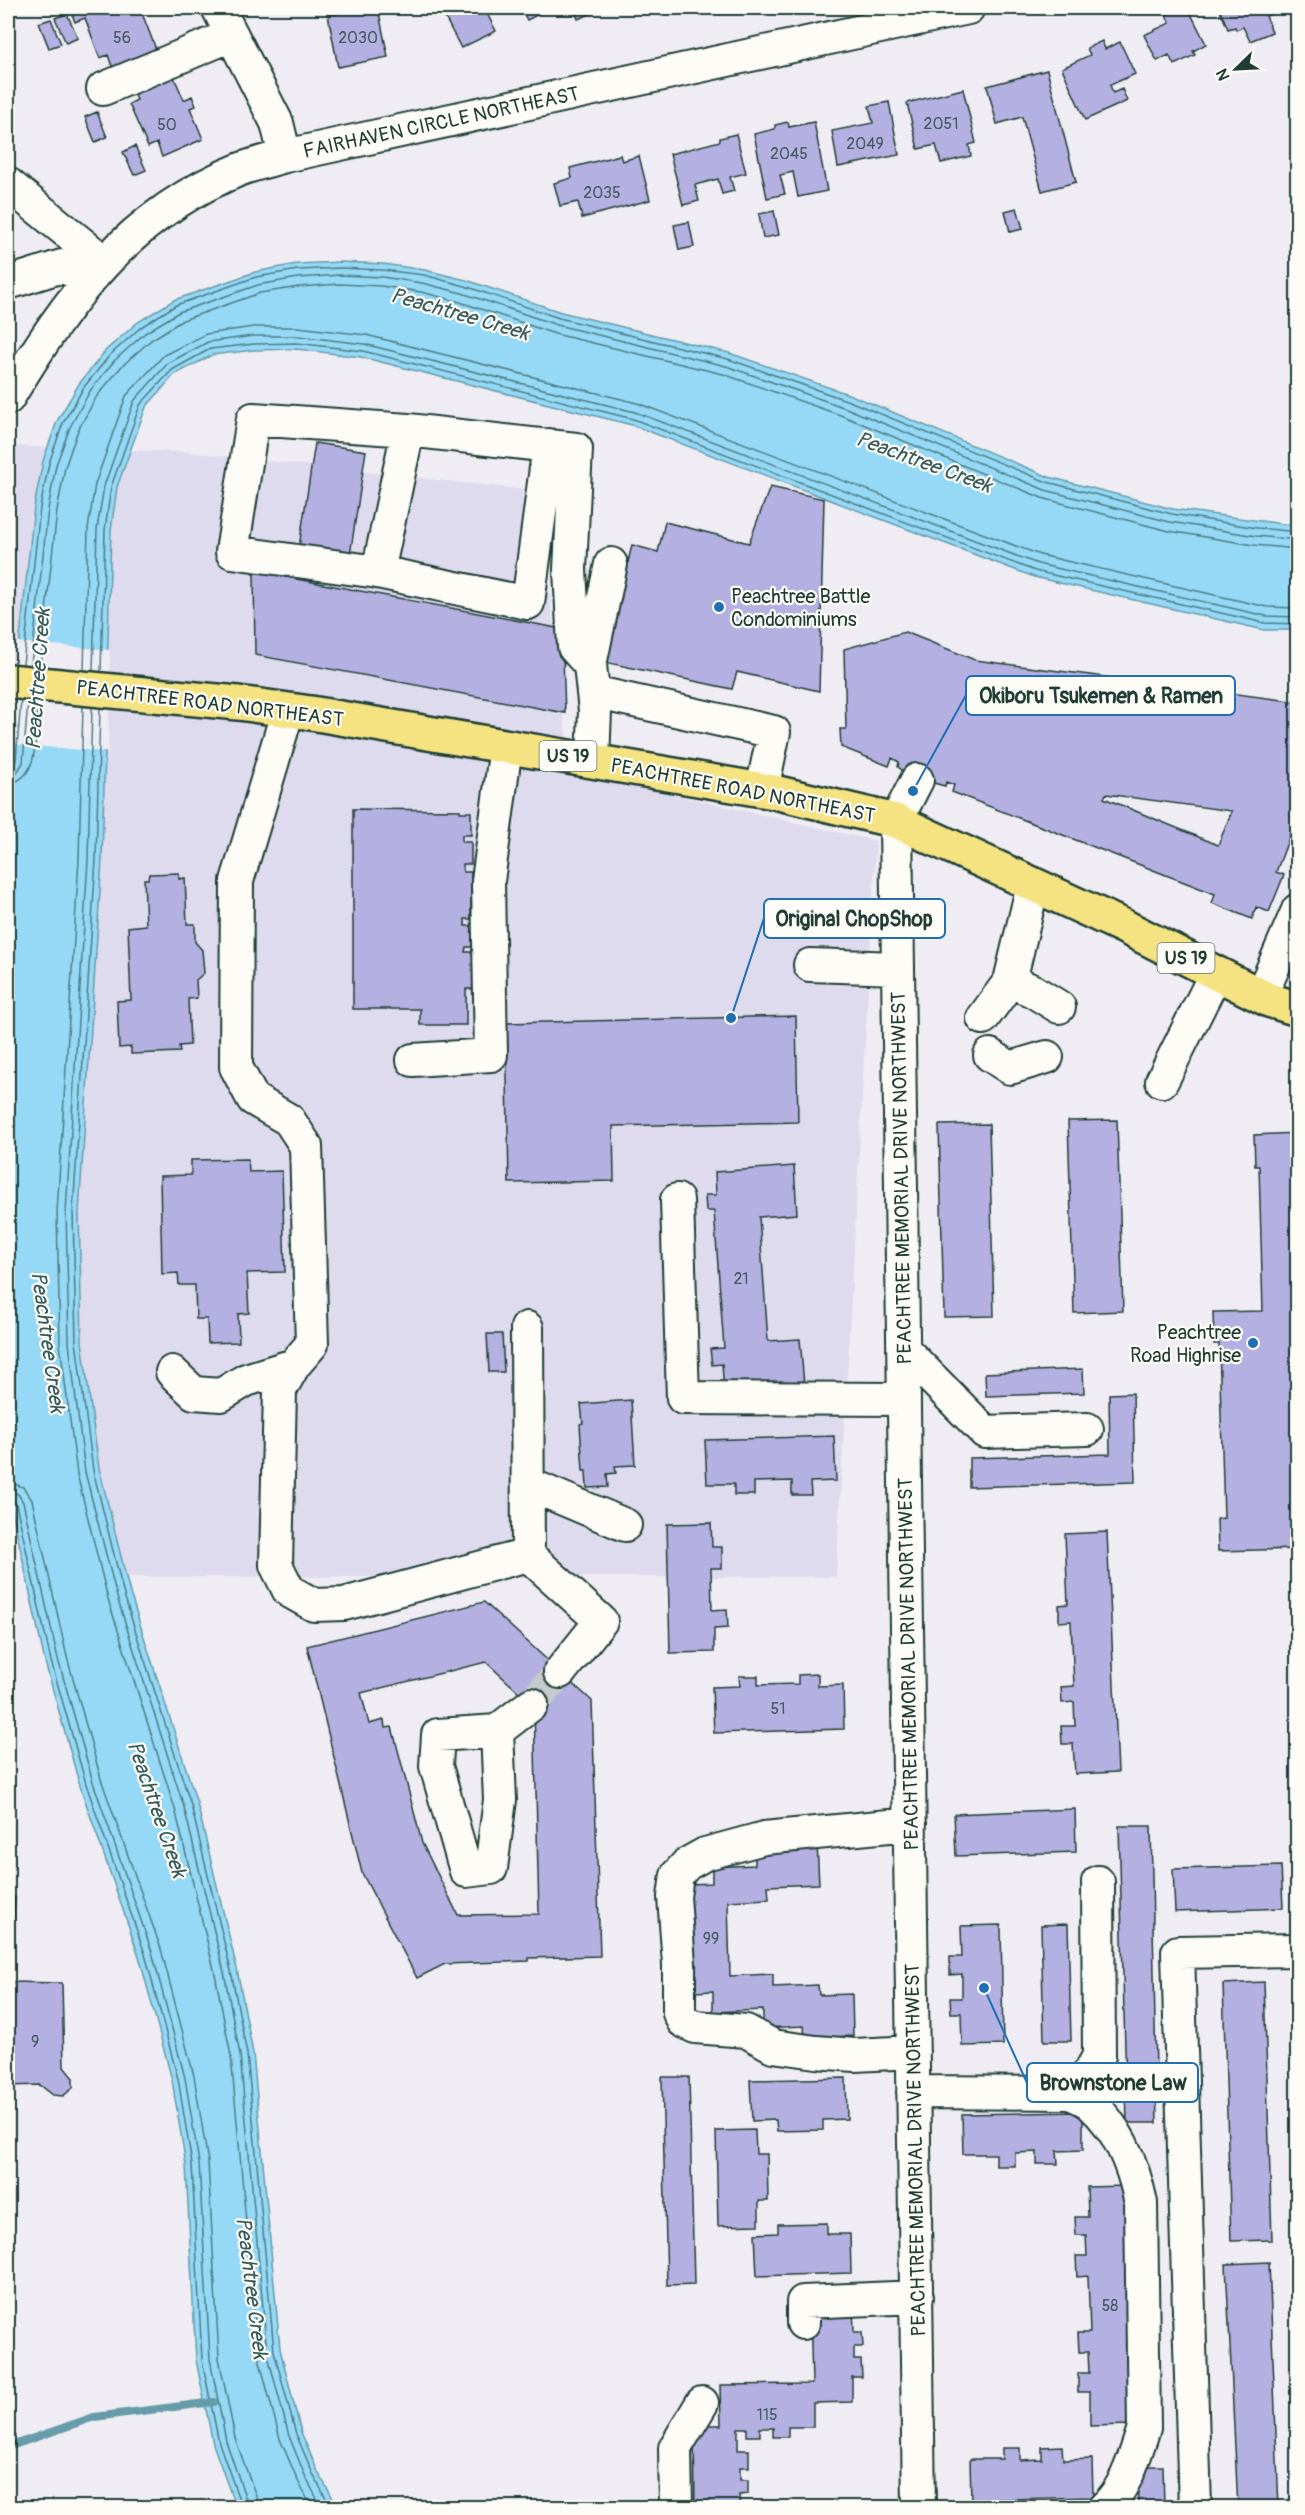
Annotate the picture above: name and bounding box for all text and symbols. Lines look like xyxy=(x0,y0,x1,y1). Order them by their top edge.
house number: 56 xyxy=(113,28,131,48)
house number: 2030 xyxy=(338,28,378,48)
north arrow xyxy=(1206,39,1266,99)
text: N xyxy=(1212,66,1235,84)
street label: FAIRHAVEN CIRCLE NORTHEAST xyxy=(301,81,581,164)
house number: 2051 xyxy=(924,114,958,134)
house number: 50 xyxy=(157,115,177,135)
house number: 2049 xyxy=(846,134,884,154)
house number: 2045 xyxy=(770,144,808,164)
house number: 2035 xyxy=(583,183,621,203)
water label: Peachtree Creek xyxy=(388,282,534,348)
water label: Peachtree Creek xyxy=(852,425,998,500)
place label: Peachtree Battle Condominiums xyxy=(731,584,870,632)
marker: Peachtree Battle Condominiums xyxy=(712,600,726,614)
water label: Peachtree Creek xyxy=(20,605,57,751)
street label: PEACHTREE ROAD NORTHEAST xyxy=(75,675,345,732)
callout: Okiboru Tsukemen & Ramen xyxy=(966,676,1235,715)
text: Okiboru Tsukemen & Ramen xyxy=(979,683,1223,710)
road number: US 19 xyxy=(540,741,596,771)
street label: PEACHTREE ROAD NORTHEAST xyxy=(608,753,877,828)
callout: Original ChopShop xyxy=(764,899,945,938)
text: Original ChopShop xyxy=(775,906,933,933)
road number: US 19 xyxy=(1158,943,1214,973)
street label: PEACHTREE MEMORIAL DRIVE NORTHWEST xyxy=(886,991,917,1365)
house number: 21 xyxy=(733,1269,749,1289)
water label: Peachtree Creek xyxy=(24,1270,71,1417)
place label: Peachtree Road Highrise xyxy=(1130,1320,1241,1368)
marker: Peachtree Road Highrise xyxy=(1246,1336,1260,1350)
street label: PEACHTREE MEMORIAL DRIVE NORTHWEST xyxy=(893,1477,924,1851)
house number: 51 xyxy=(771,1699,785,1719)
water label: Peachtree Creek xyxy=(121,1737,193,1883)
house number: 99 xyxy=(703,1929,719,1949)
street label: PEACHTREE MEMORIAL DRIVE NORTHWEST xyxy=(900,1963,931,2337)
house number: 9 xyxy=(31,2032,39,2052)
callout: Brownstone Law xyxy=(1027,2063,1198,2102)
text: Brownstone Law xyxy=(1039,2070,1187,2097)
water label: Peachtree Creek xyxy=(229,2216,274,2363)
house number: 58 xyxy=(1102,2296,1118,2316)
house number: 115 xyxy=(756,2405,778,2425)

